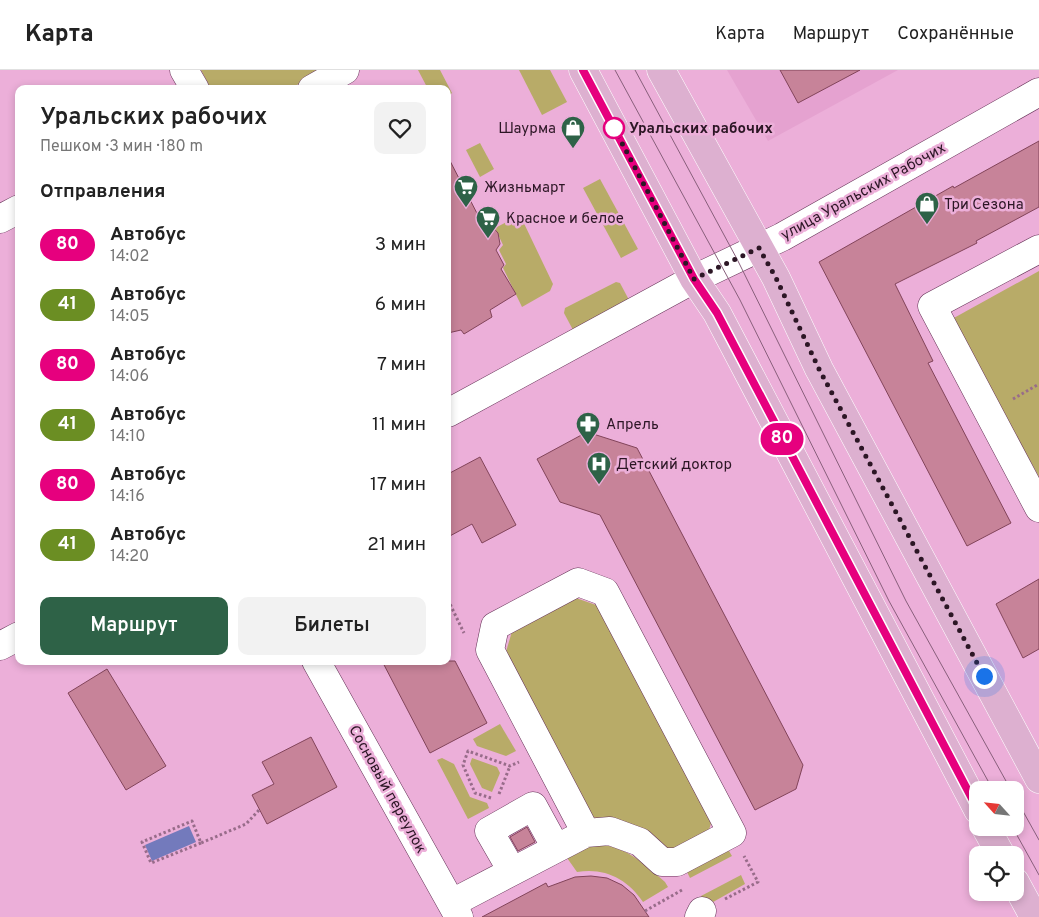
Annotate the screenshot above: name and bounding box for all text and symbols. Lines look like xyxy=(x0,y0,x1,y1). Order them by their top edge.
text: Карта xyxy=(25,20,94,50)
text: Карта xyxy=(715,23,765,46)
text: Маршрут xyxy=(793,23,869,46)
text: Сохранённые xyxy=(897,23,1014,46)
button: heart xyxy=(374,102,426,154)
text: Уральских рабочих xyxy=(40,103,267,133)
shop icon: Шаурма xyxy=(560,115,586,149)
marker: Уральских рабочих xyxy=(603,117,625,139)
place label: Шаурма xyxy=(498,120,556,139)
place label: Уральских рабочих xyxy=(629,120,773,139)
text: Пешком · 3 мин · 180 m xyxy=(40,137,203,157)
street label: улица Уральских Рабочих xyxy=(778,139,950,246)
supermarket icon: Жизньмарт xyxy=(453,174,479,208)
place label: Жизньмарт xyxy=(484,179,566,198)
text: Отправления xyxy=(40,180,166,204)
shop icon: Три Сезона xyxy=(914,191,940,225)
place label: Три Сезона xyxy=(944,196,1024,215)
supermarket icon: Красное и белое xyxy=(475,205,501,239)
place label: Красное и белое xyxy=(506,210,624,229)
text: Автобус xyxy=(110,223,186,247)
text: 80 xyxy=(56,233,79,256)
text: 3 мин xyxy=(375,233,426,257)
text: 14:02 xyxy=(110,247,149,267)
text: Автобус xyxy=(110,283,186,307)
text: 41 xyxy=(58,293,77,316)
text: 6 мин xyxy=(375,293,426,317)
text: 14:05 xyxy=(110,307,149,327)
text: Автобус xyxy=(110,343,186,367)
text: 80 xyxy=(56,353,79,376)
text: 7 мин xyxy=(377,353,426,377)
text: 14:06 xyxy=(110,367,149,387)
text: Автобус xyxy=(110,403,186,427)
pharmacy icon: Апрель xyxy=(575,411,601,445)
text: 41 xyxy=(58,413,77,436)
text: 11 мин xyxy=(372,413,426,437)
place label: Апрель xyxy=(606,416,659,435)
line badge: 80 xyxy=(760,423,804,455)
text: 14:10 xyxy=(110,427,145,447)
text: 80 xyxy=(771,427,793,450)
hospital icon: Детский доктор xyxy=(586,451,612,485)
place label: Детский доктор xyxy=(616,456,732,475)
text: Автобус xyxy=(110,463,186,487)
text: 80 xyxy=(56,473,79,496)
text: 17 мин xyxy=(370,473,426,497)
text: 14:16 xyxy=(110,487,145,507)
text: Автобус xyxy=(110,523,186,547)
text: 41 xyxy=(58,533,77,556)
text: 21 мин xyxy=(367,533,426,557)
text: 14:20 xyxy=(110,547,149,567)
button: Маршрут xyxy=(40,597,228,655)
button: Билеты xyxy=(238,597,426,655)
your location xyxy=(972,664,997,689)
street label: Сосновый переулок xyxy=(344,722,430,857)
north arrow xyxy=(969,781,1024,836)
map controls xyxy=(969,781,1024,901)
button: locate xyxy=(969,846,1024,901)

